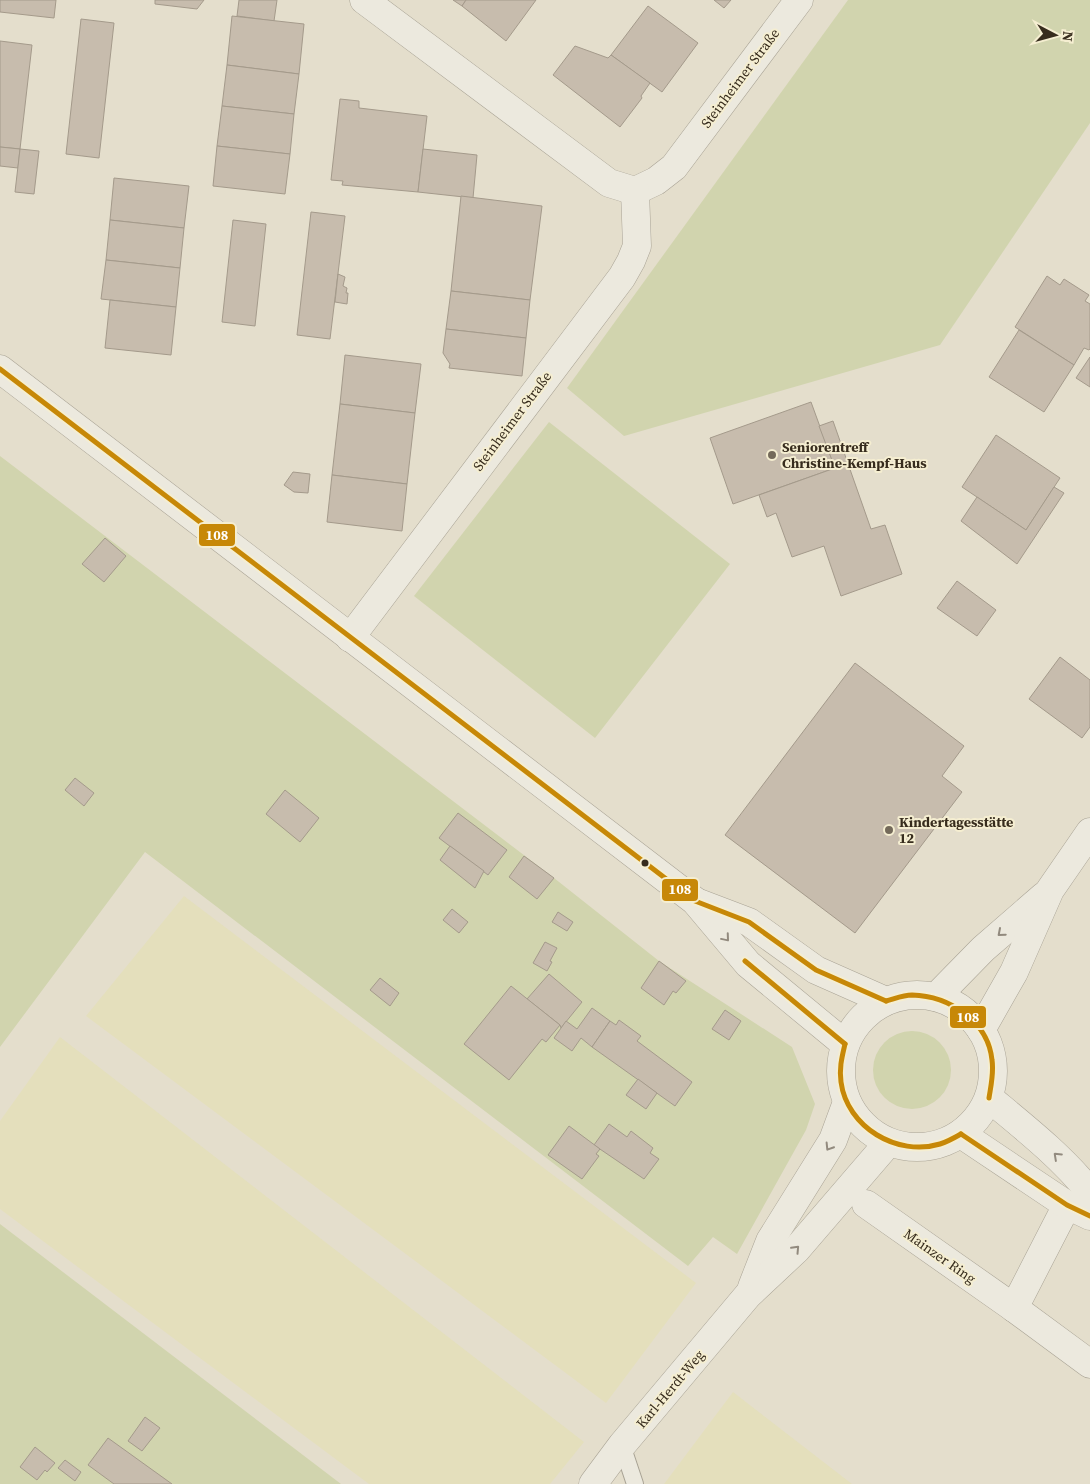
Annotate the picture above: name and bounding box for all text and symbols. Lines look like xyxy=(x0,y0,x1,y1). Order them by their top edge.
north arrow xyxy=(1030,10,1080,60)
street label: Steinheimer Straße xyxy=(696,24,784,132)
text: N xyxy=(1057,30,1078,42)
street label: Steinheimer Straße xyxy=(468,367,556,475)
place label: Seniorentreff Christine-Kempf-Haus xyxy=(782,437,927,473)
marker: Seniorentreff Christine-Kempf-Haus xyxy=(766,449,778,461)
line badge: 108 xyxy=(198,523,236,547)
text: 108 xyxy=(206,525,228,545)
place label: Kindertagesstätte 12 xyxy=(899,812,1013,848)
marker: Kindertagesstätte 12 xyxy=(883,824,895,836)
unlabelled marker xyxy=(640,858,650,868)
line badge: 108 xyxy=(661,878,699,902)
text: 108 xyxy=(669,879,691,899)
one-way arrow xyxy=(997,928,1006,937)
one-way arrow xyxy=(721,933,730,942)
line badge: 108 xyxy=(949,1005,987,1029)
text: 108 xyxy=(957,1007,979,1027)
one-way arrow xyxy=(825,1142,835,1151)
one-way arrow xyxy=(1053,1153,1062,1162)
street label: Mainzer Ring xyxy=(900,1224,980,1288)
one-way arrow xyxy=(790,1246,799,1255)
street label: Karl-Herdt-Weg xyxy=(631,1345,709,1433)

